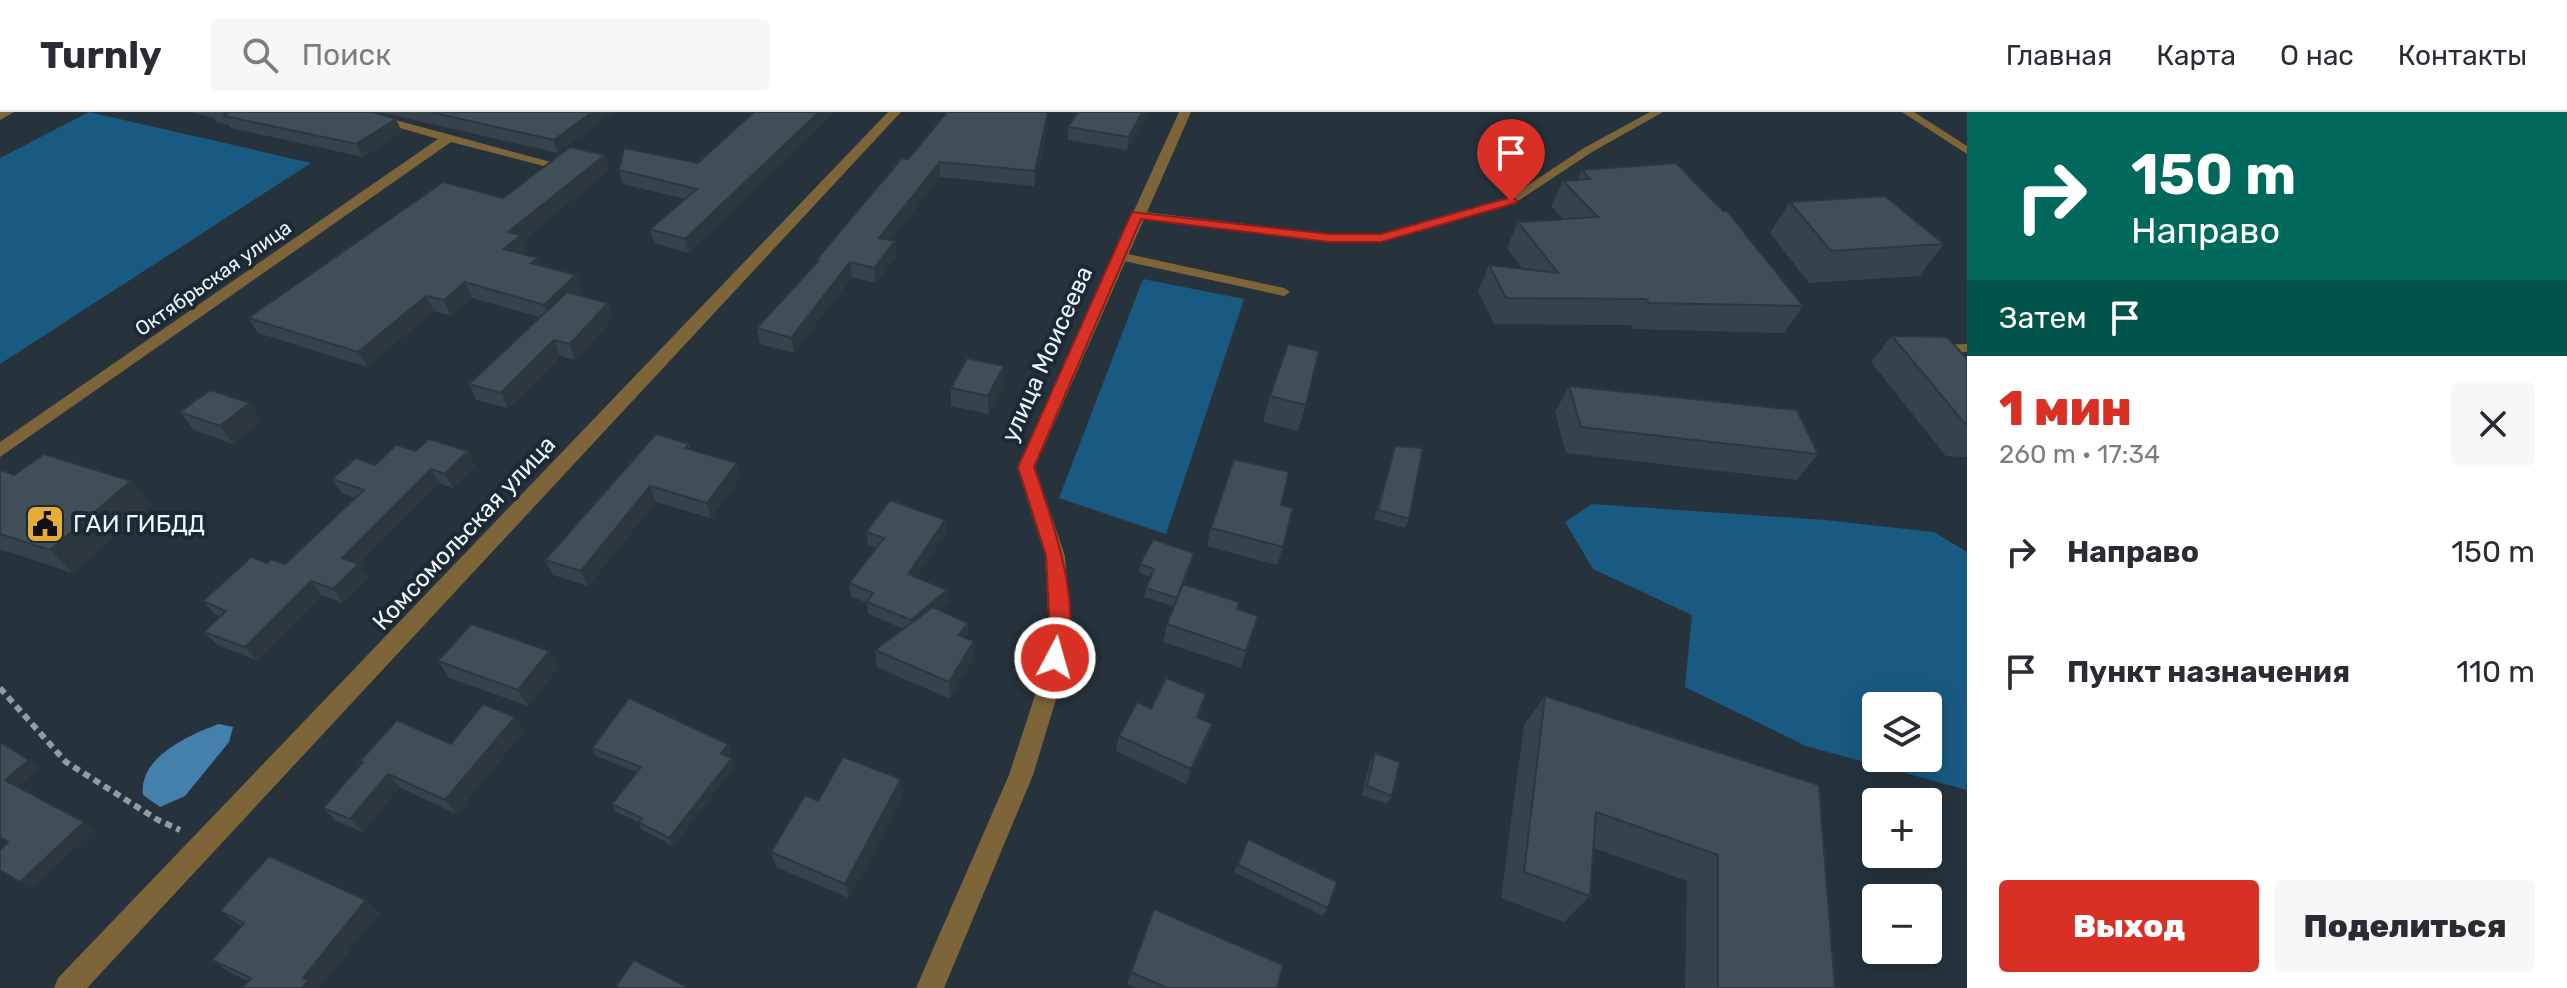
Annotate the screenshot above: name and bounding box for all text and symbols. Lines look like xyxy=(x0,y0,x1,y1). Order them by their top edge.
search box xyxy=(210,19,770,91)
text: Turnly xyxy=(40,32,162,78)
icon: search xyxy=(238,33,282,77)
text: Поиск xyxy=(302,37,391,73)
text: Главная xyxy=(2006,39,2112,72)
text: Карта xyxy=(2156,39,2236,72)
text: О нас xyxy=(2280,39,2354,72)
text: Контакты xyxy=(2398,39,2527,72)
pin xyxy=(1477,119,1545,201)
icon: arrive xyxy=(1489,131,1533,175)
text: 150 m xyxy=(2131,142,2296,208)
icon: right xyxy=(1999,144,2103,248)
text: Направо xyxy=(2131,209,2280,252)
street label: Октябрьская улица xyxy=(130,215,296,341)
street label: улица Моисеева xyxy=(996,262,1098,446)
icon: arrive xyxy=(2103,296,2147,340)
text: Затем xyxy=(1999,300,2087,336)
text: 1 мин xyxy=(1999,380,2132,437)
button: close xyxy=(2451,382,2535,466)
street label: Комсомольская улица xyxy=(367,430,561,636)
text: 260 m · 17:34 xyxy=(1999,439,2160,470)
public building icon: ГАИ ГИБДД xyxy=(24,503,66,545)
place label: ГАИ ГИБДД xyxy=(73,510,205,538)
icon: right xyxy=(1999,530,2043,574)
text: Направо xyxy=(2067,534,2199,570)
text: 150 m xyxy=(2451,534,2535,570)
position arrow xyxy=(1013,616,1097,700)
icon: arrive xyxy=(1999,650,2043,694)
text: Пункт назначения xyxy=(2067,654,2350,690)
text: 110 m xyxy=(2456,654,2535,690)
map controls xyxy=(1862,692,1942,964)
button: layers xyxy=(1862,692,1942,772)
button: + xyxy=(1862,788,1942,868)
button: Выход xyxy=(1999,880,2259,972)
button: Поделиться xyxy=(2275,880,2535,972)
button: − xyxy=(1862,884,1942,964)

